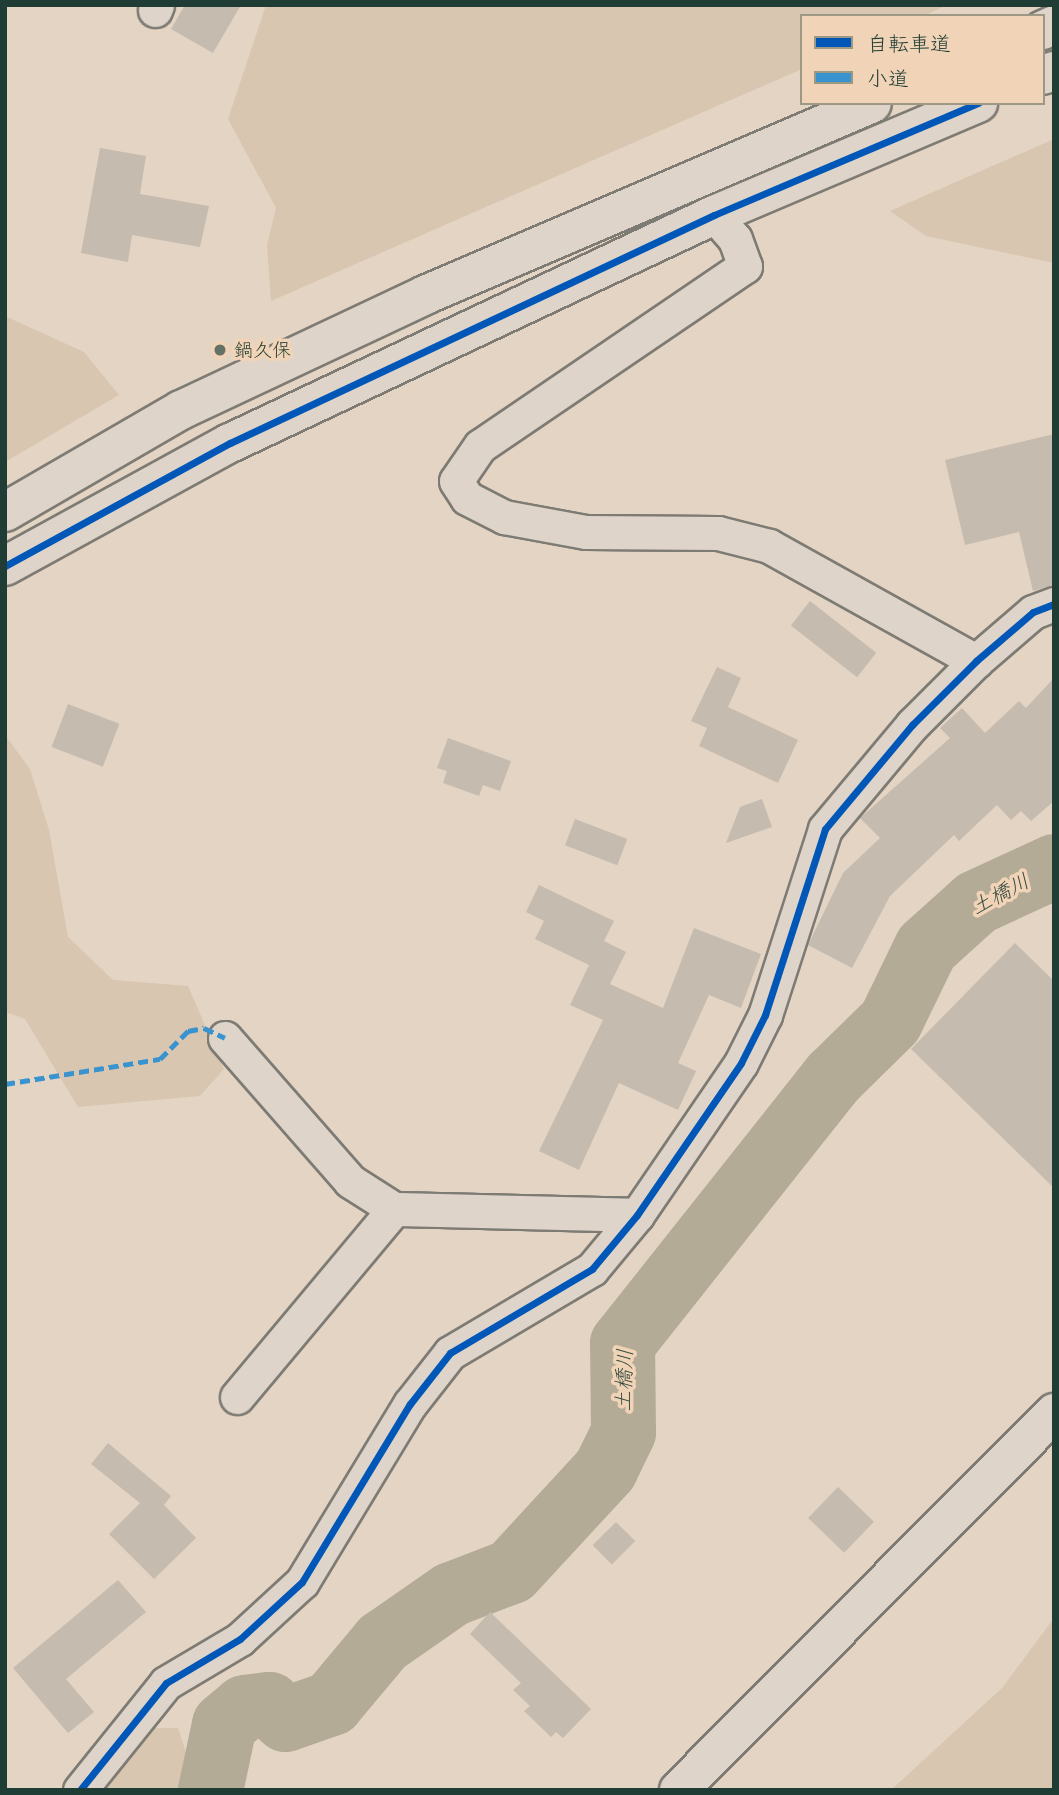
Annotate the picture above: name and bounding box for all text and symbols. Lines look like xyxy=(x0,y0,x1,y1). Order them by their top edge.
legend xyxy=(800,14,1045,105)
text: 自転車道 xyxy=(867,30,951,58)
text: 小道 xyxy=(867,65,909,93)
place label: 鍋久保 xyxy=(234,339,291,361)
marker: 鍋久保 xyxy=(212,342,228,358)
water label: 土橋川 xyxy=(966,868,1034,920)
water label: 土橋川 xyxy=(610,1348,638,1412)

